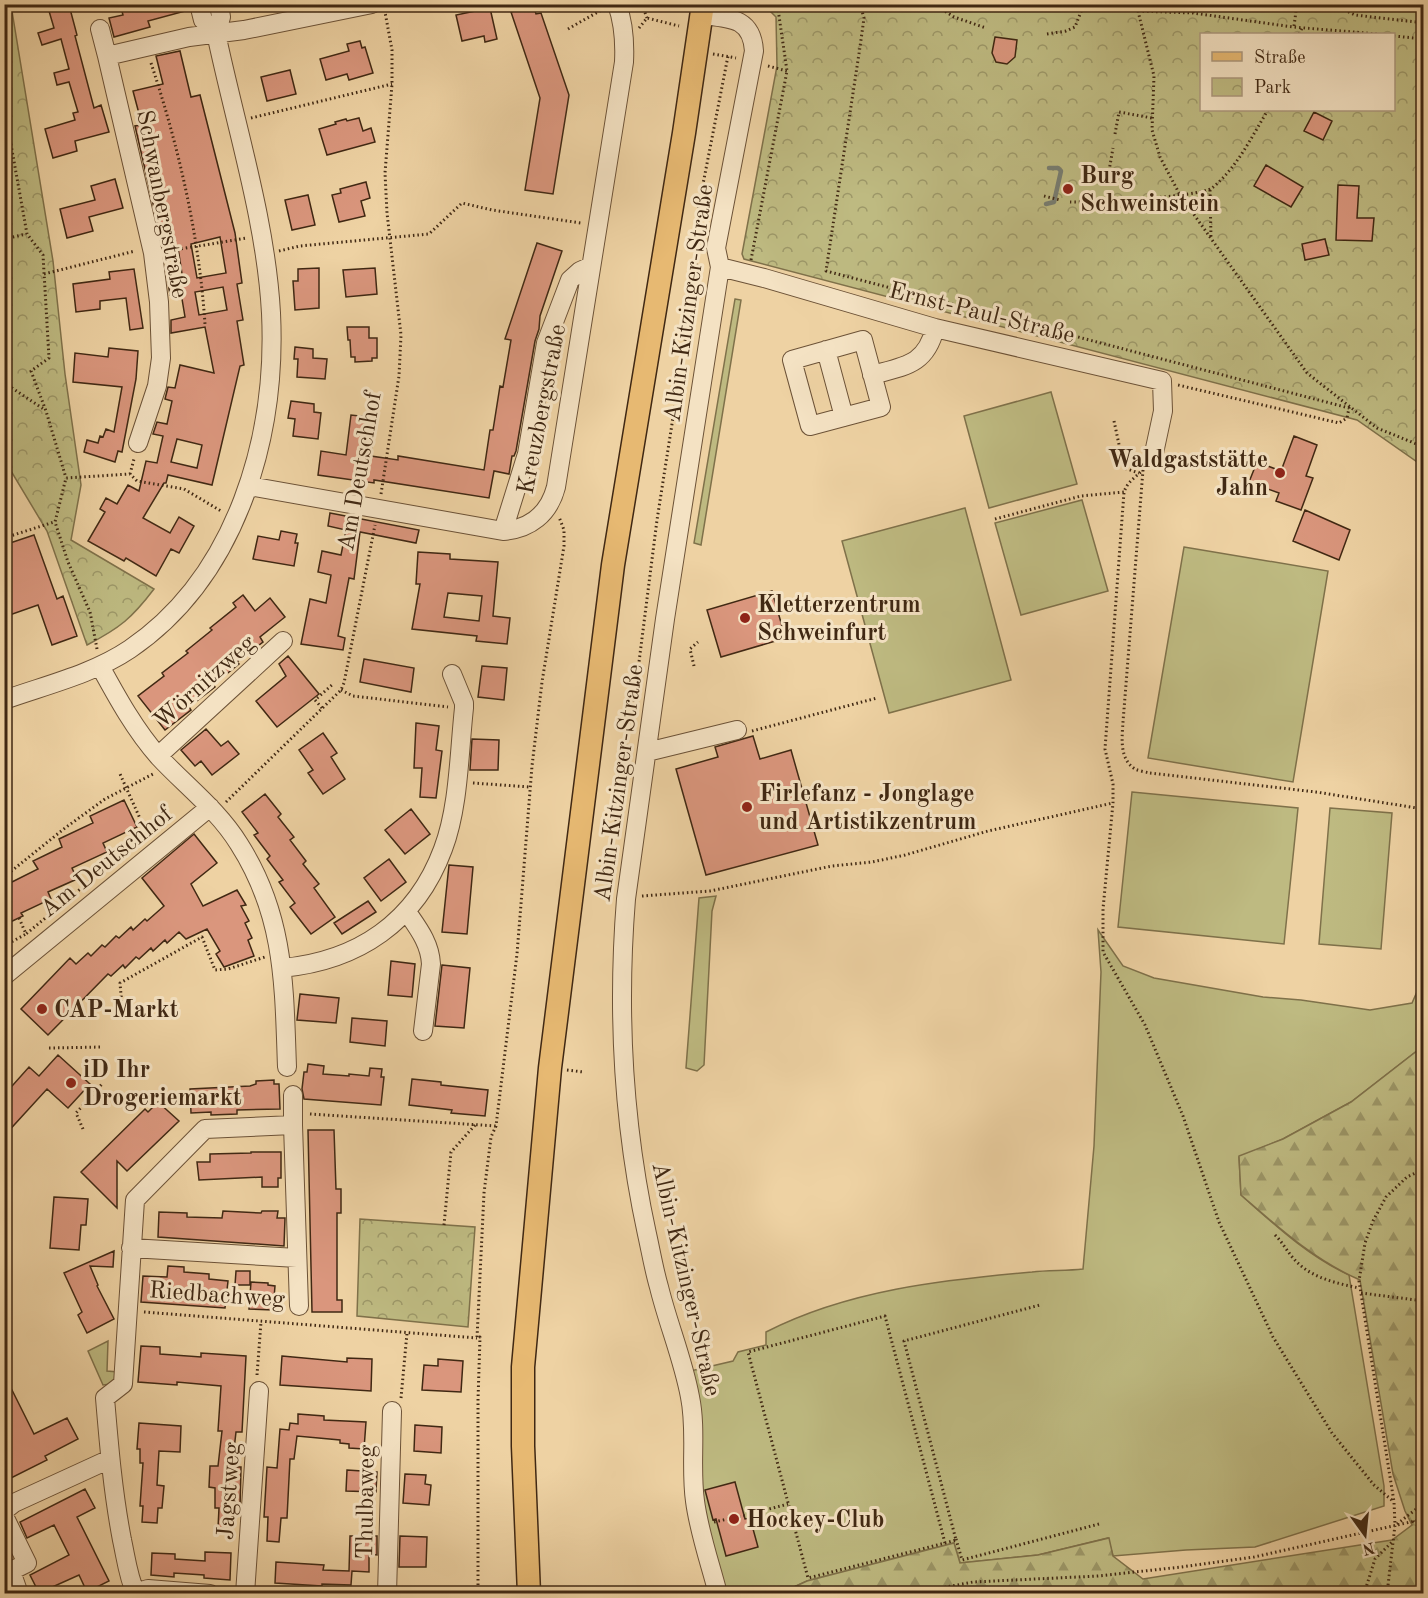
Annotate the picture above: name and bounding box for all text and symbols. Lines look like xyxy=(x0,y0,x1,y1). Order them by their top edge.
legend xyxy=(1200,33,1395,111)
text: Straße xyxy=(1254,49,1305,67)
text: Park xyxy=(1254,79,1291,97)
street label: Schwanbergstraße xyxy=(131,108,191,301)
place label: Burg Schweinstein xyxy=(1080,165,1219,217)
marker: Burg Schweinstein xyxy=(1061,182,1075,196)
street label: Albin-Kitzinger-Straße xyxy=(661,183,719,424)
street label: Ernst-Paul-Straße xyxy=(886,279,1077,349)
street label: Kreuzbergstraße xyxy=(515,322,571,496)
street label: Am Deutschhof xyxy=(335,388,387,553)
place label: Waldgaststätte Jahn xyxy=(1107,449,1268,501)
marker: Waldgaststätte Jahn xyxy=(1273,466,1287,480)
place label: Kletterzentrum Schweinfurt xyxy=(757,594,921,646)
marker: Kletterzentrum Schweinfurt xyxy=(738,611,752,625)
street label: Wörnitzweg xyxy=(150,631,261,734)
street label: Albin-Kitzinger-Straße xyxy=(591,663,649,904)
place label: Firlefanz - Jonglage und Artistikzentrum xyxy=(759,783,976,835)
marker: Firlefanz - Jonglage und Artistikzentrum xyxy=(740,800,754,814)
street label: Am Deutschhof xyxy=(37,802,179,923)
place label: CAP-Markt xyxy=(54,999,179,1023)
marker: CAP-Markt xyxy=(35,1002,49,1016)
place label: iD Ihr Drogeriemarkt xyxy=(83,1059,242,1111)
marker: iD Ihr Drogeriemarkt xyxy=(64,1076,78,1090)
street label: Albin-Kitzinger-Straße xyxy=(646,1160,724,1399)
street label: Riedbachweg xyxy=(148,1279,286,1313)
street label: Jagstweg xyxy=(215,1441,245,1541)
street label: Thulbaweg xyxy=(354,1445,380,1560)
north arrow xyxy=(1335,1505,1395,1565)
place label: Hockey-Club xyxy=(746,1509,884,1533)
marker: Hockey-Club xyxy=(727,1512,741,1526)
text: N xyxy=(1360,1538,1376,1557)

